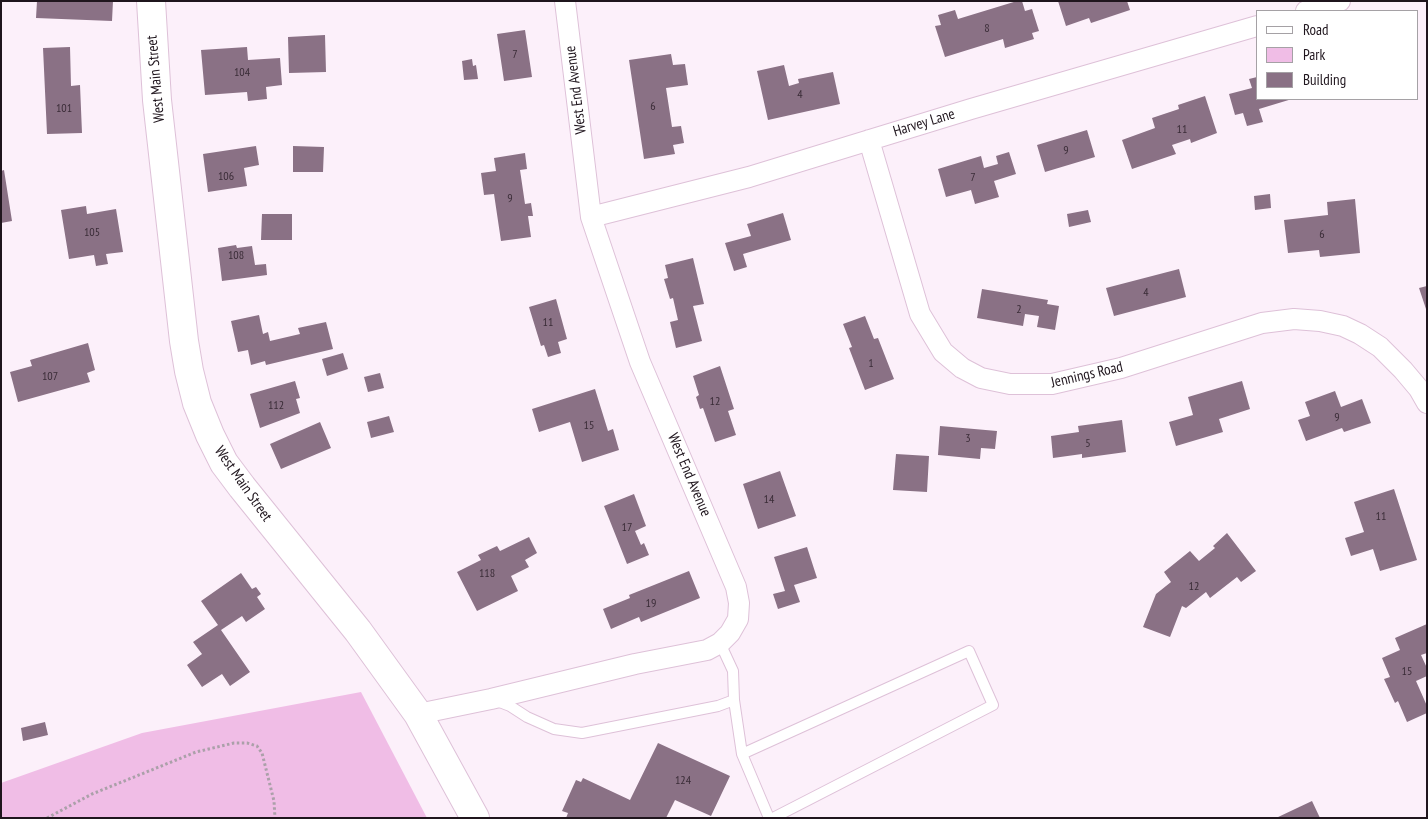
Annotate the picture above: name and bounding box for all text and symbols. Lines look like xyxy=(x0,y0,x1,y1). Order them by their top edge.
legend xyxy=(1256,10,1418,100)
text: Road xyxy=(1303,20,1329,39)
house number: 8 xyxy=(984,22,990,36)
street label: West Main Street xyxy=(143,35,169,123)
street label: West End Avenue xyxy=(562,45,590,135)
text: Park xyxy=(1303,45,1325,64)
house number: 7 xyxy=(512,48,518,62)
house number: 104 xyxy=(234,66,250,80)
text: Building xyxy=(1303,70,1346,89)
house number: 4 xyxy=(797,88,803,102)
house number: 6 xyxy=(650,100,656,114)
house number: 101 xyxy=(56,102,72,116)
street label: Harvey Lane xyxy=(891,105,957,141)
house number: 11 xyxy=(1177,123,1187,137)
house number: 9 xyxy=(1063,144,1069,158)
house number: 106 xyxy=(218,170,234,184)
house number: 7 xyxy=(970,171,976,185)
house number: 9 xyxy=(507,192,513,206)
house number: 105 xyxy=(84,226,100,240)
house number: 6 xyxy=(1319,228,1325,242)
house number: 108 xyxy=(228,249,244,263)
house number: 4 xyxy=(1143,286,1149,300)
house number: 2 xyxy=(1016,303,1022,317)
house number: 11 xyxy=(543,316,553,330)
house number: 1 xyxy=(868,357,874,371)
street label: Jennings Road xyxy=(1049,358,1125,392)
house number: 107 xyxy=(42,370,58,384)
house number: 12 xyxy=(710,395,720,409)
house number: 112 xyxy=(268,399,284,413)
house number: 9 xyxy=(1334,411,1340,425)
house number: 15 xyxy=(584,419,594,433)
street label: West End Avenue xyxy=(663,431,715,519)
house number: 3 xyxy=(965,432,971,446)
house number: 5 xyxy=(1085,437,1091,451)
street label: West Main Street xyxy=(210,443,276,525)
house number: 14 xyxy=(764,493,774,507)
house number: 11 xyxy=(1376,510,1386,524)
house number: 17 xyxy=(622,521,632,535)
house number: 118 xyxy=(479,567,495,581)
house number: 12 xyxy=(1189,580,1199,594)
house number: 19 xyxy=(646,597,656,611)
house number: 15 xyxy=(1402,665,1412,679)
house number: 124 xyxy=(675,774,691,788)

